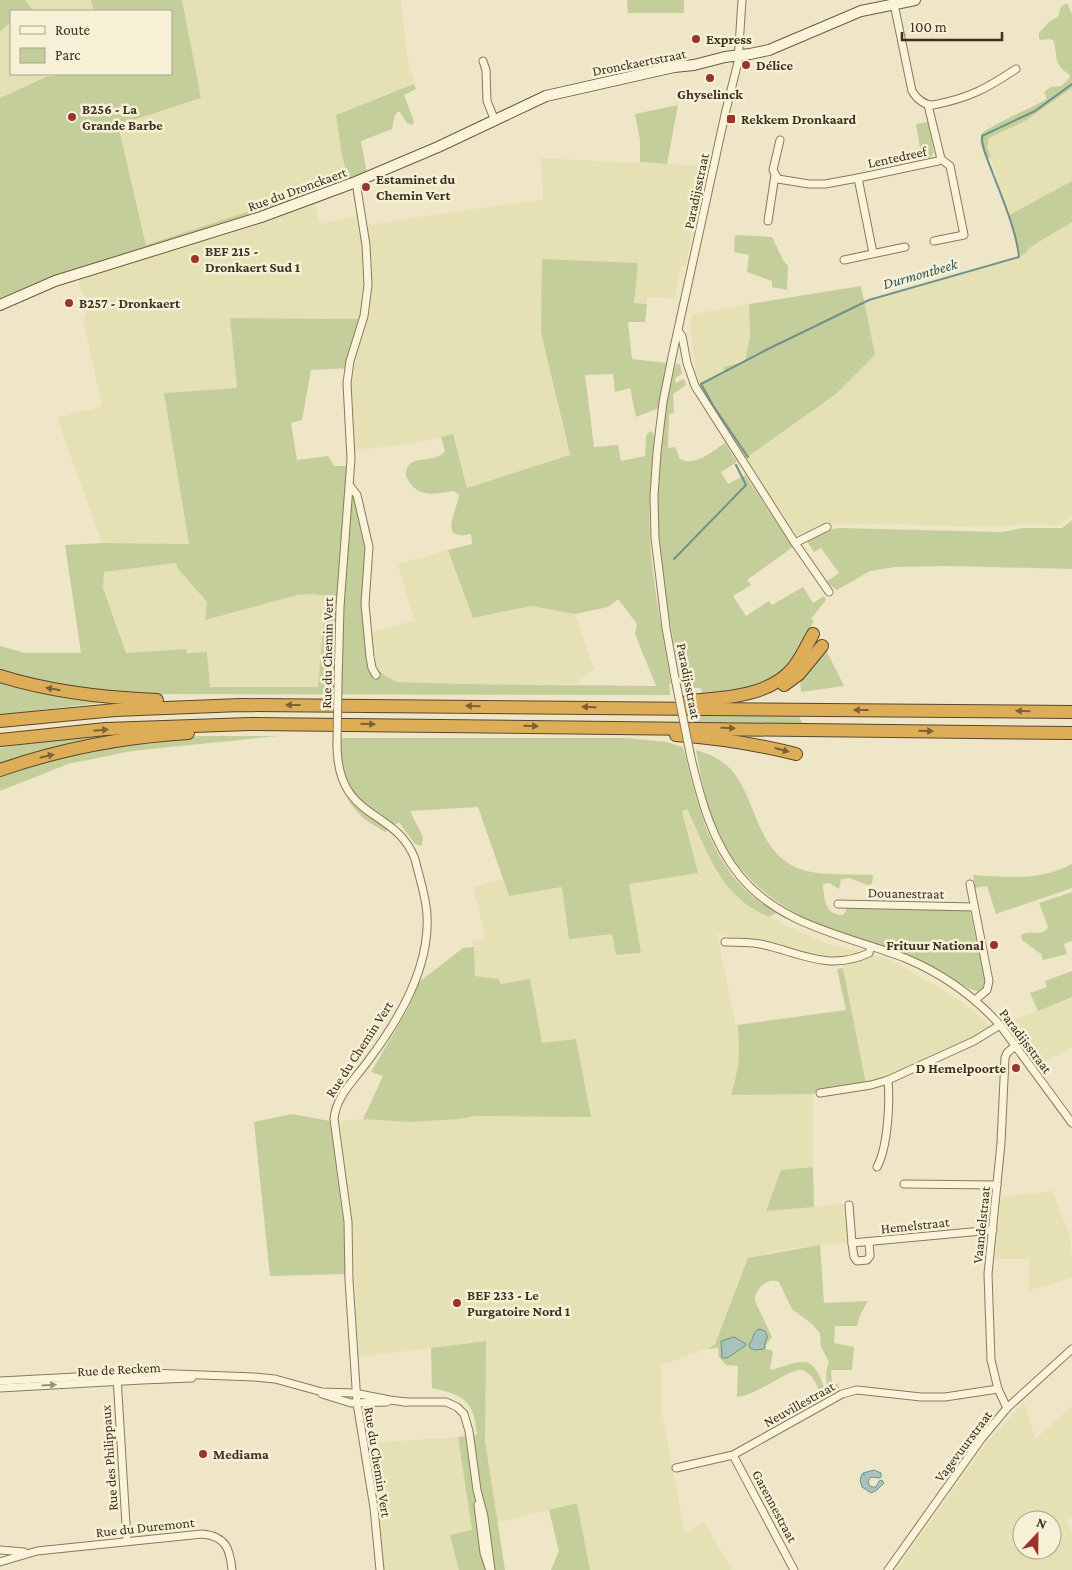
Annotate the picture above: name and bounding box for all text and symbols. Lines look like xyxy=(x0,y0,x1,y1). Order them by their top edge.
legend xyxy=(10,10,172,75)
scale bar xyxy=(902,10,1002,42)
text: 100 m xyxy=(910,19,947,35)
text: Route xyxy=(55,22,90,38)
place label: Express xyxy=(706,31,752,47)
marker: Express xyxy=(690,33,702,45)
street label: Dronckaertstraat xyxy=(591,45,688,79)
text: Parc xyxy=(55,47,81,63)
place label: Délice xyxy=(756,57,794,73)
marker: Délice xyxy=(740,59,752,71)
marker: Ghyselinck xyxy=(704,72,716,84)
place label: Ghyselinck xyxy=(677,86,743,102)
place label: B256 - La Grande Barbe xyxy=(82,101,163,133)
marker: B256 - La Grande Barbe xyxy=(66,111,78,123)
place label: Rekkem Dronkaard xyxy=(741,111,857,127)
marker: Rekkem Dronkaard xyxy=(725,113,737,125)
street label: Lentedreef xyxy=(866,143,929,171)
street label: Paradijsstraat xyxy=(680,151,713,230)
street label: Rue du Dronckaert xyxy=(245,164,349,214)
place label: Estaminet du Chemin Vert xyxy=(376,171,455,203)
marker: Estaminet du Chemin Vert xyxy=(360,181,372,193)
place label: BEF 215 - Dronkaert Sud 1 xyxy=(205,243,300,275)
marker: BEF 215 - Dronkaert Sud 1 xyxy=(189,253,201,265)
water label: Durmontbeek xyxy=(881,255,960,292)
place label: B257 - Dronkaert xyxy=(79,295,181,311)
marker: B257 - Dronkaert xyxy=(63,297,75,309)
street label: Rue du Chemin Vert xyxy=(318,597,336,709)
street label: Paradijsstraat xyxy=(673,642,704,721)
one-way arrow xyxy=(45,685,61,693)
one-way arrow xyxy=(285,701,301,709)
one-way arrow xyxy=(465,702,481,710)
one-way arrow xyxy=(581,703,597,711)
one-way arrow xyxy=(853,706,869,714)
one-way arrow xyxy=(1015,707,1031,715)
one-way arrow xyxy=(361,720,377,728)
one-way arrow xyxy=(523,722,539,730)
one-way arrow xyxy=(721,724,737,732)
one-way arrow xyxy=(93,726,109,734)
one-way arrow xyxy=(918,728,934,736)
one-way arrow xyxy=(774,747,789,755)
one-way arrow xyxy=(39,752,54,760)
street label: Douanestraat xyxy=(868,884,945,902)
place label: Frituur National xyxy=(886,937,984,953)
marker: Frituur National xyxy=(988,939,1000,951)
street label: Rue du Chemin Vert xyxy=(322,998,396,1100)
street label: Paradijsstraat xyxy=(996,1005,1056,1077)
place label: D Hemelpoorte xyxy=(916,1060,1006,1076)
marker: D Hemelpoorte xyxy=(1010,1062,1022,1074)
street label: Vaandelstraat xyxy=(969,1185,993,1264)
street label: Hemelstraat xyxy=(880,1213,950,1237)
place label: BEF 233 - Le Purgatoire Nord 1 xyxy=(467,1287,570,1319)
marker: BEF 233 - Le Purgatoire Nord 1 xyxy=(451,1297,463,1309)
street label: Rue de Reckem xyxy=(77,1359,161,1379)
street label: Neuvillestraat xyxy=(761,1378,838,1430)
one-way arrow xyxy=(41,1381,57,1389)
street label: Rue des Philippaux xyxy=(97,1404,121,1512)
street label: Rue du Chemin Vert xyxy=(361,1406,395,1519)
street label: Vagevuurstraat xyxy=(931,1407,995,1485)
place label: Mediama xyxy=(213,1446,269,1462)
marker: Mediama xyxy=(197,1448,209,1460)
street label: Garennestraat xyxy=(749,1467,801,1545)
north arrow xyxy=(1012,1510,1062,1560)
street label: Rue du Duremont xyxy=(95,1514,195,1540)
text: N xyxy=(1034,1514,1050,1532)

